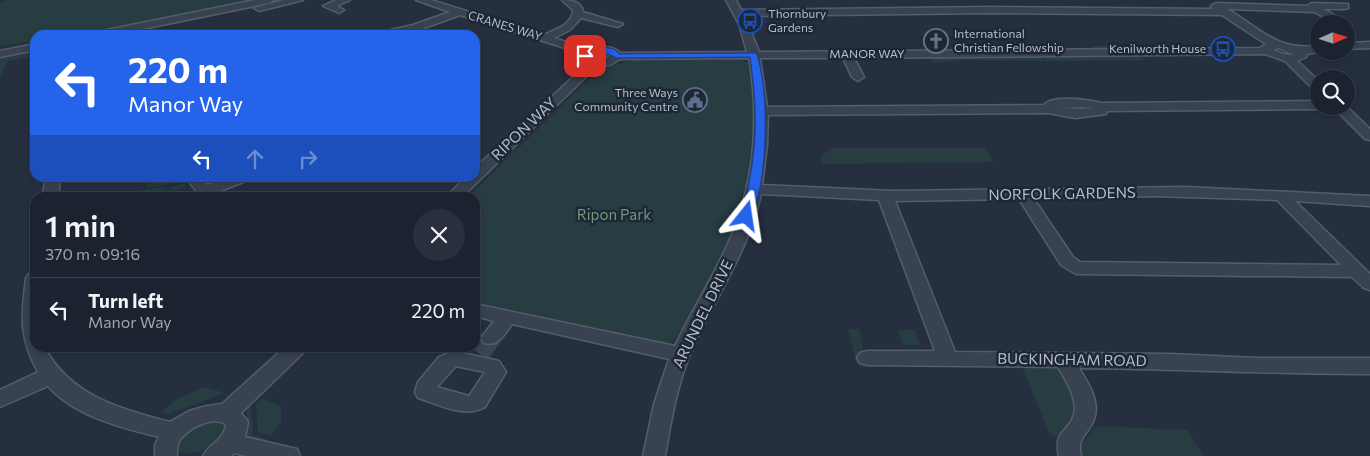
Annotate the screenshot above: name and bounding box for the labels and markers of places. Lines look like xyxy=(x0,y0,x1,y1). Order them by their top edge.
place label: Thornbury Gardens xyxy=(768,6,826,34)
bus stop icon: Thornbury Gardens xyxy=(737,8,763,34)
place label: International Christian Fellowship xyxy=(954,26,1064,54)
church icon: International Christian Fellowship xyxy=(923,28,949,54)
pin xyxy=(564,35,606,77)
bus stop icon: Kenilworth House xyxy=(1210,36,1236,62)
place label: Kenilworth House xyxy=(1109,41,1206,55)
place label: Three Ways Community Centre xyxy=(574,85,678,113)
public building icon: Three Ways Community Centre xyxy=(682,87,708,113)

